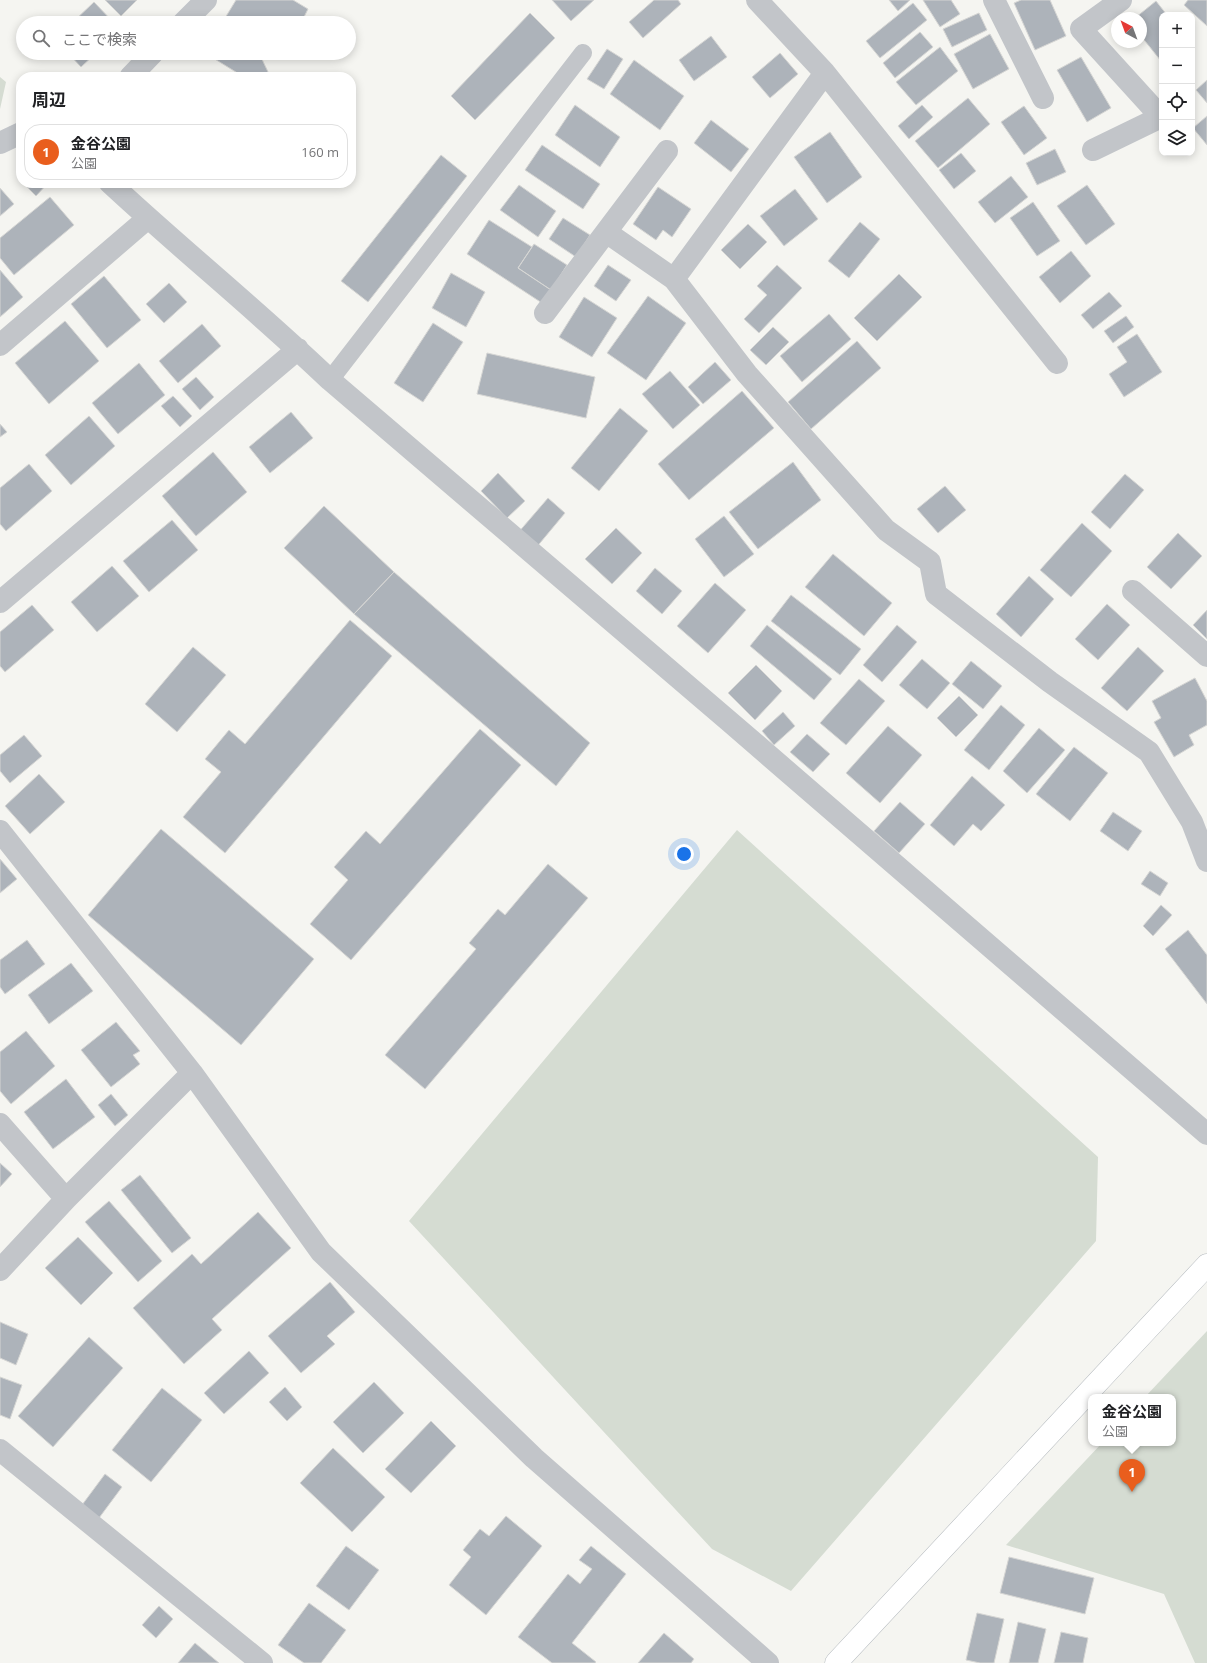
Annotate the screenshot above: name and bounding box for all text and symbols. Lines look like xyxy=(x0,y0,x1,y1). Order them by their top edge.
north arrow xyxy=(1111,12,1147,48)
map controls xyxy=(1159,12,1195,156)
button: + xyxy=(1159,12,1195,48)
search box xyxy=(16,16,356,60)
icon: search xyxy=(30,27,52,49)
text: ここで検索 xyxy=(62,29,137,49)
button: − xyxy=(1159,48,1195,84)
button: locate xyxy=(1159,84,1195,120)
text: 周辺 xyxy=(32,88,66,111)
button: layers xyxy=(1159,120,1195,156)
text: 金谷公園 xyxy=(71,133,131,153)
text: 1 xyxy=(42,143,50,161)
text: 160 m xyxy=(301,143,339,161)
text: 公園 xyxy=(71,154,97,172)
your location xyxy=(674,844,694,864)
popup xyxy=(1088,1394,1176,1446)
text: 金谷公園 xyxy=(1102,1401,1162,1421)
text: 公園 xyxy=(1102,1422,1128,1440)
pin: 1 xyxy=(1119,1459,1145,1492)

